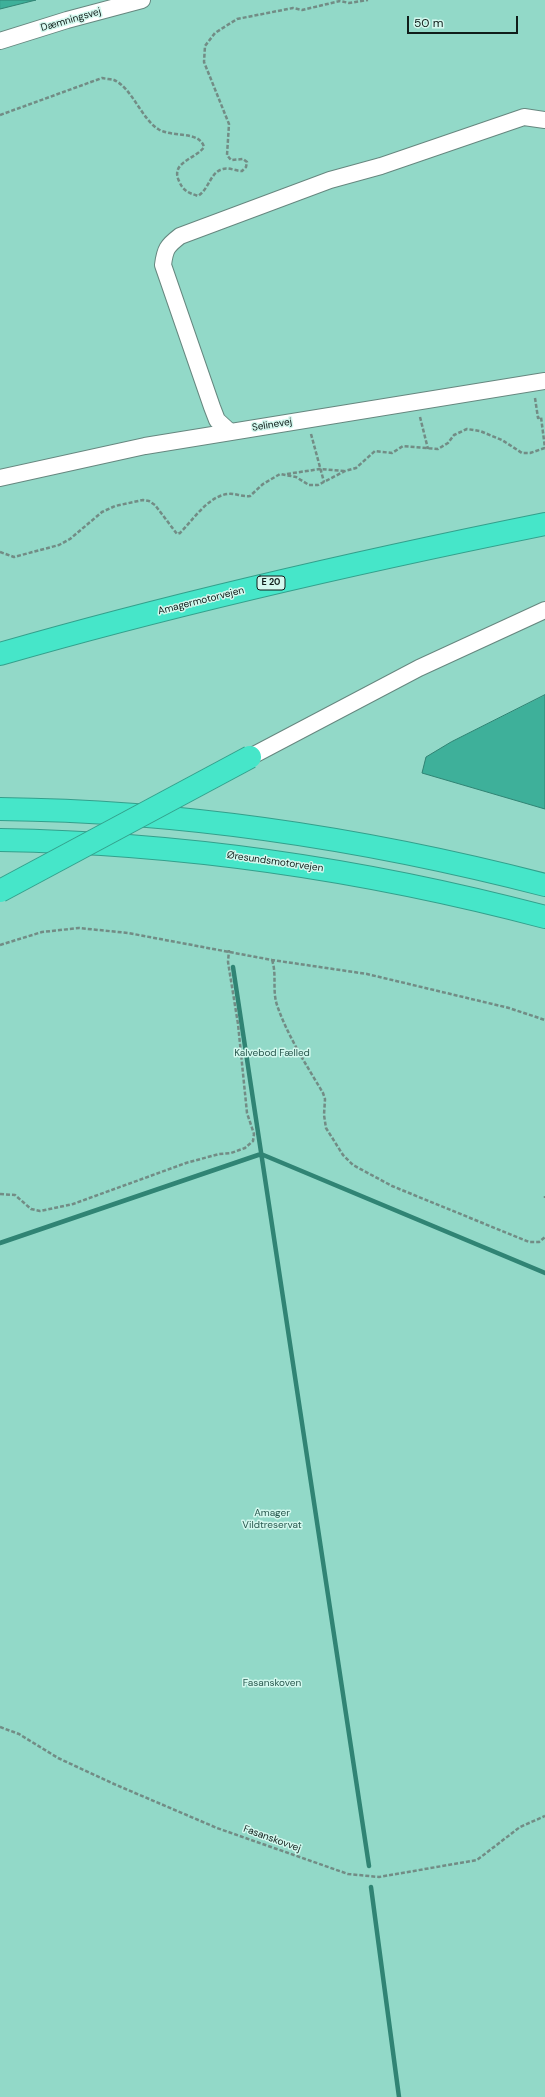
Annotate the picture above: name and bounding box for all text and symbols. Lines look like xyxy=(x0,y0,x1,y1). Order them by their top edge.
street label: Dæmningsvej xyxy=(39,6,103,34)
scale bar xyxy=(409,8,520,34)
text: 50 m xyxy=(414,15,443,31)
street label: Selinevej xyxy=(251,416,293,434)
road number: E 20 xyxy=(257,576,285,590)
street label: Amagermotorvejen xyxy=(157,584,245,618)
street label: Øresundsmotorvejen xyxy=(226,849,324,875)
park label: Kalvebod Fælled xyxy=(234,1047,310,1059)
park label: Amager Vildtreservat xyxy=(242,1507,302,1530)
park label: Fasanskoven xyxy=(243,1677,301,1689)
street label: Fasanskovvej xyxy=(242,1823,302,1855)

